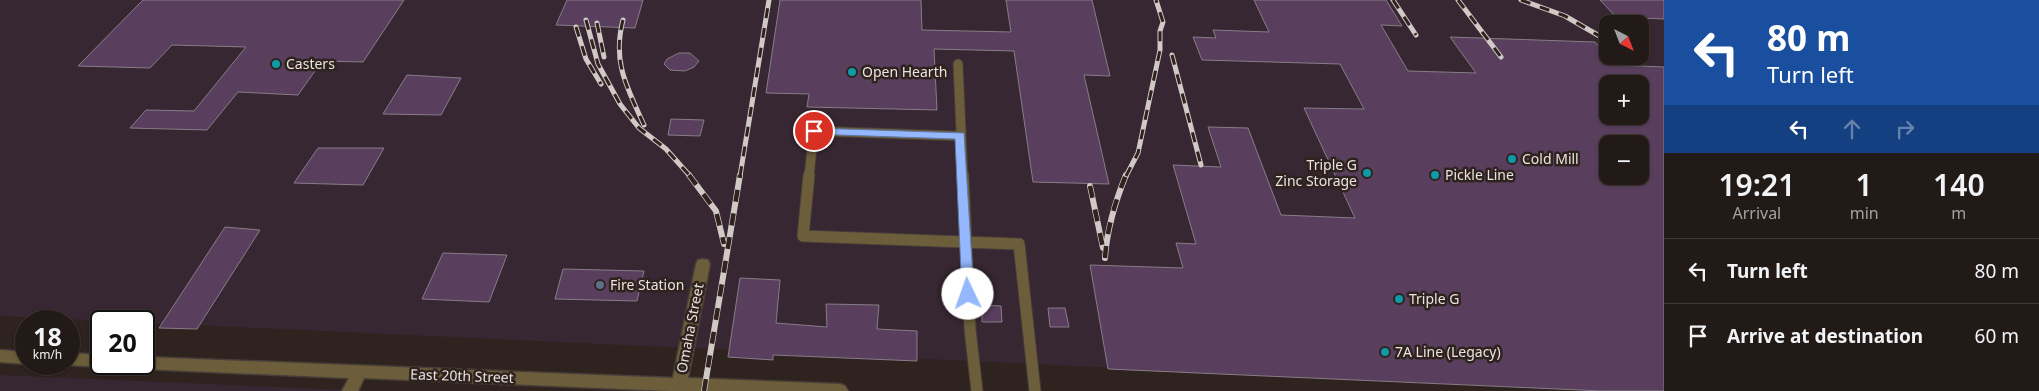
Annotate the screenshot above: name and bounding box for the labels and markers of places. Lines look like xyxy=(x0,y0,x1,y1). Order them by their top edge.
place label: Casters xyxy=(286,54,335,73)
marker: Casters xyxy=(270,58,282,70)
place label: Open Hearth xyxy=(862,62,947,81)
marker: Open Hearth xyxy=(846,66,858,78)
pin xyxy=(793,110,835,152)
place label: Cold Mill xyxy=(1522,149,1579,168)
marker: Cold Mill xyxy=(1506,153,1518,165)
place label: Triple G Zinc Storage xyxy=(1275,155,1357,190)
place label: Pickle Line xyxy=(1445,165,1514,184)
marker: Triple G Zinc Storage xyxy=(1361,167,1373,179)
marker: Pickle Line xyxy=(1429,169,1441,181)
place label: Fire Station xyxy=(610,275,684,294)
marker: Fire Station xyxy=(594,279,606,291)
place label: Triple G xyxy=(1409,289,1459,308)
marker: Triple G xyxy=(1393,293,1405,305)
place label: 7A Line (Legacy) xyxy=(1395,342,1501,361)
marker: 7A Line (Legacy) xyxy=(1379,346,1391,358)

